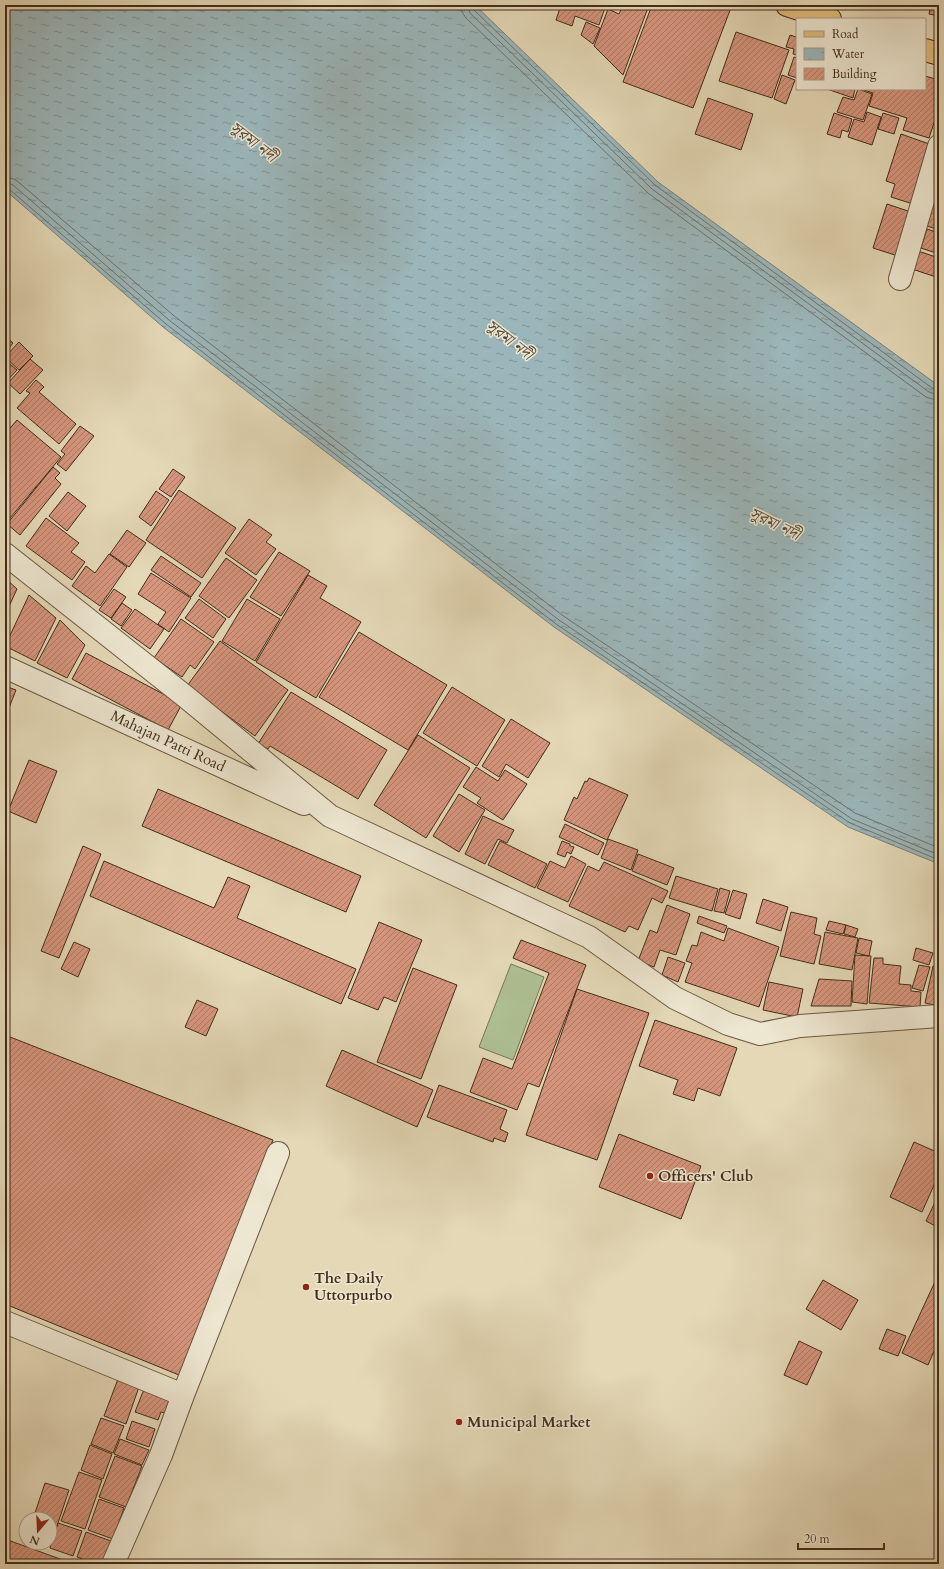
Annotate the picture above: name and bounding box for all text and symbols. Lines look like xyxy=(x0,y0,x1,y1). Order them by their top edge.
legend xyxy=(796,18,926,90)
text: Road xyxy=(832,26,859,42)
text: Water xyxy=(831,46,865,62)
text: Building xyxy=(832,66,877,82)
water label: সুরমা নদী xyxy=(225,117,283,168)
water label: সুরমা নদী xyxy=(481,315,539,366)
water label: সুরমা নদী xyxy=(746,502,805,546)
street label: Mahajan Patti Road xyxy=(107,706,229,776)
place label: Officers' Club xyxy=(658,1166,753,1186)
marker: Officers' Club xyxy=(645,1171,655,1181)
place label: The Daily Uttorpurbo xyxy=(314,1268,392,1305)
marker: The Daily Uttorpurbo xyxy=(301,1282,311,1292)
place label: Municipal Market xyxy=(467,1412,591,1432)
marker: Municipal Market xyxy=(454,1417,464,1427)
north arrow xyxy=(18,1511,58,1551)
scale bar xyxy=(798,1525,884,1551)
text: N xyxy=(28,1531,42,1549)
text: 20 m xyxy=(804,1531,831,1547)

